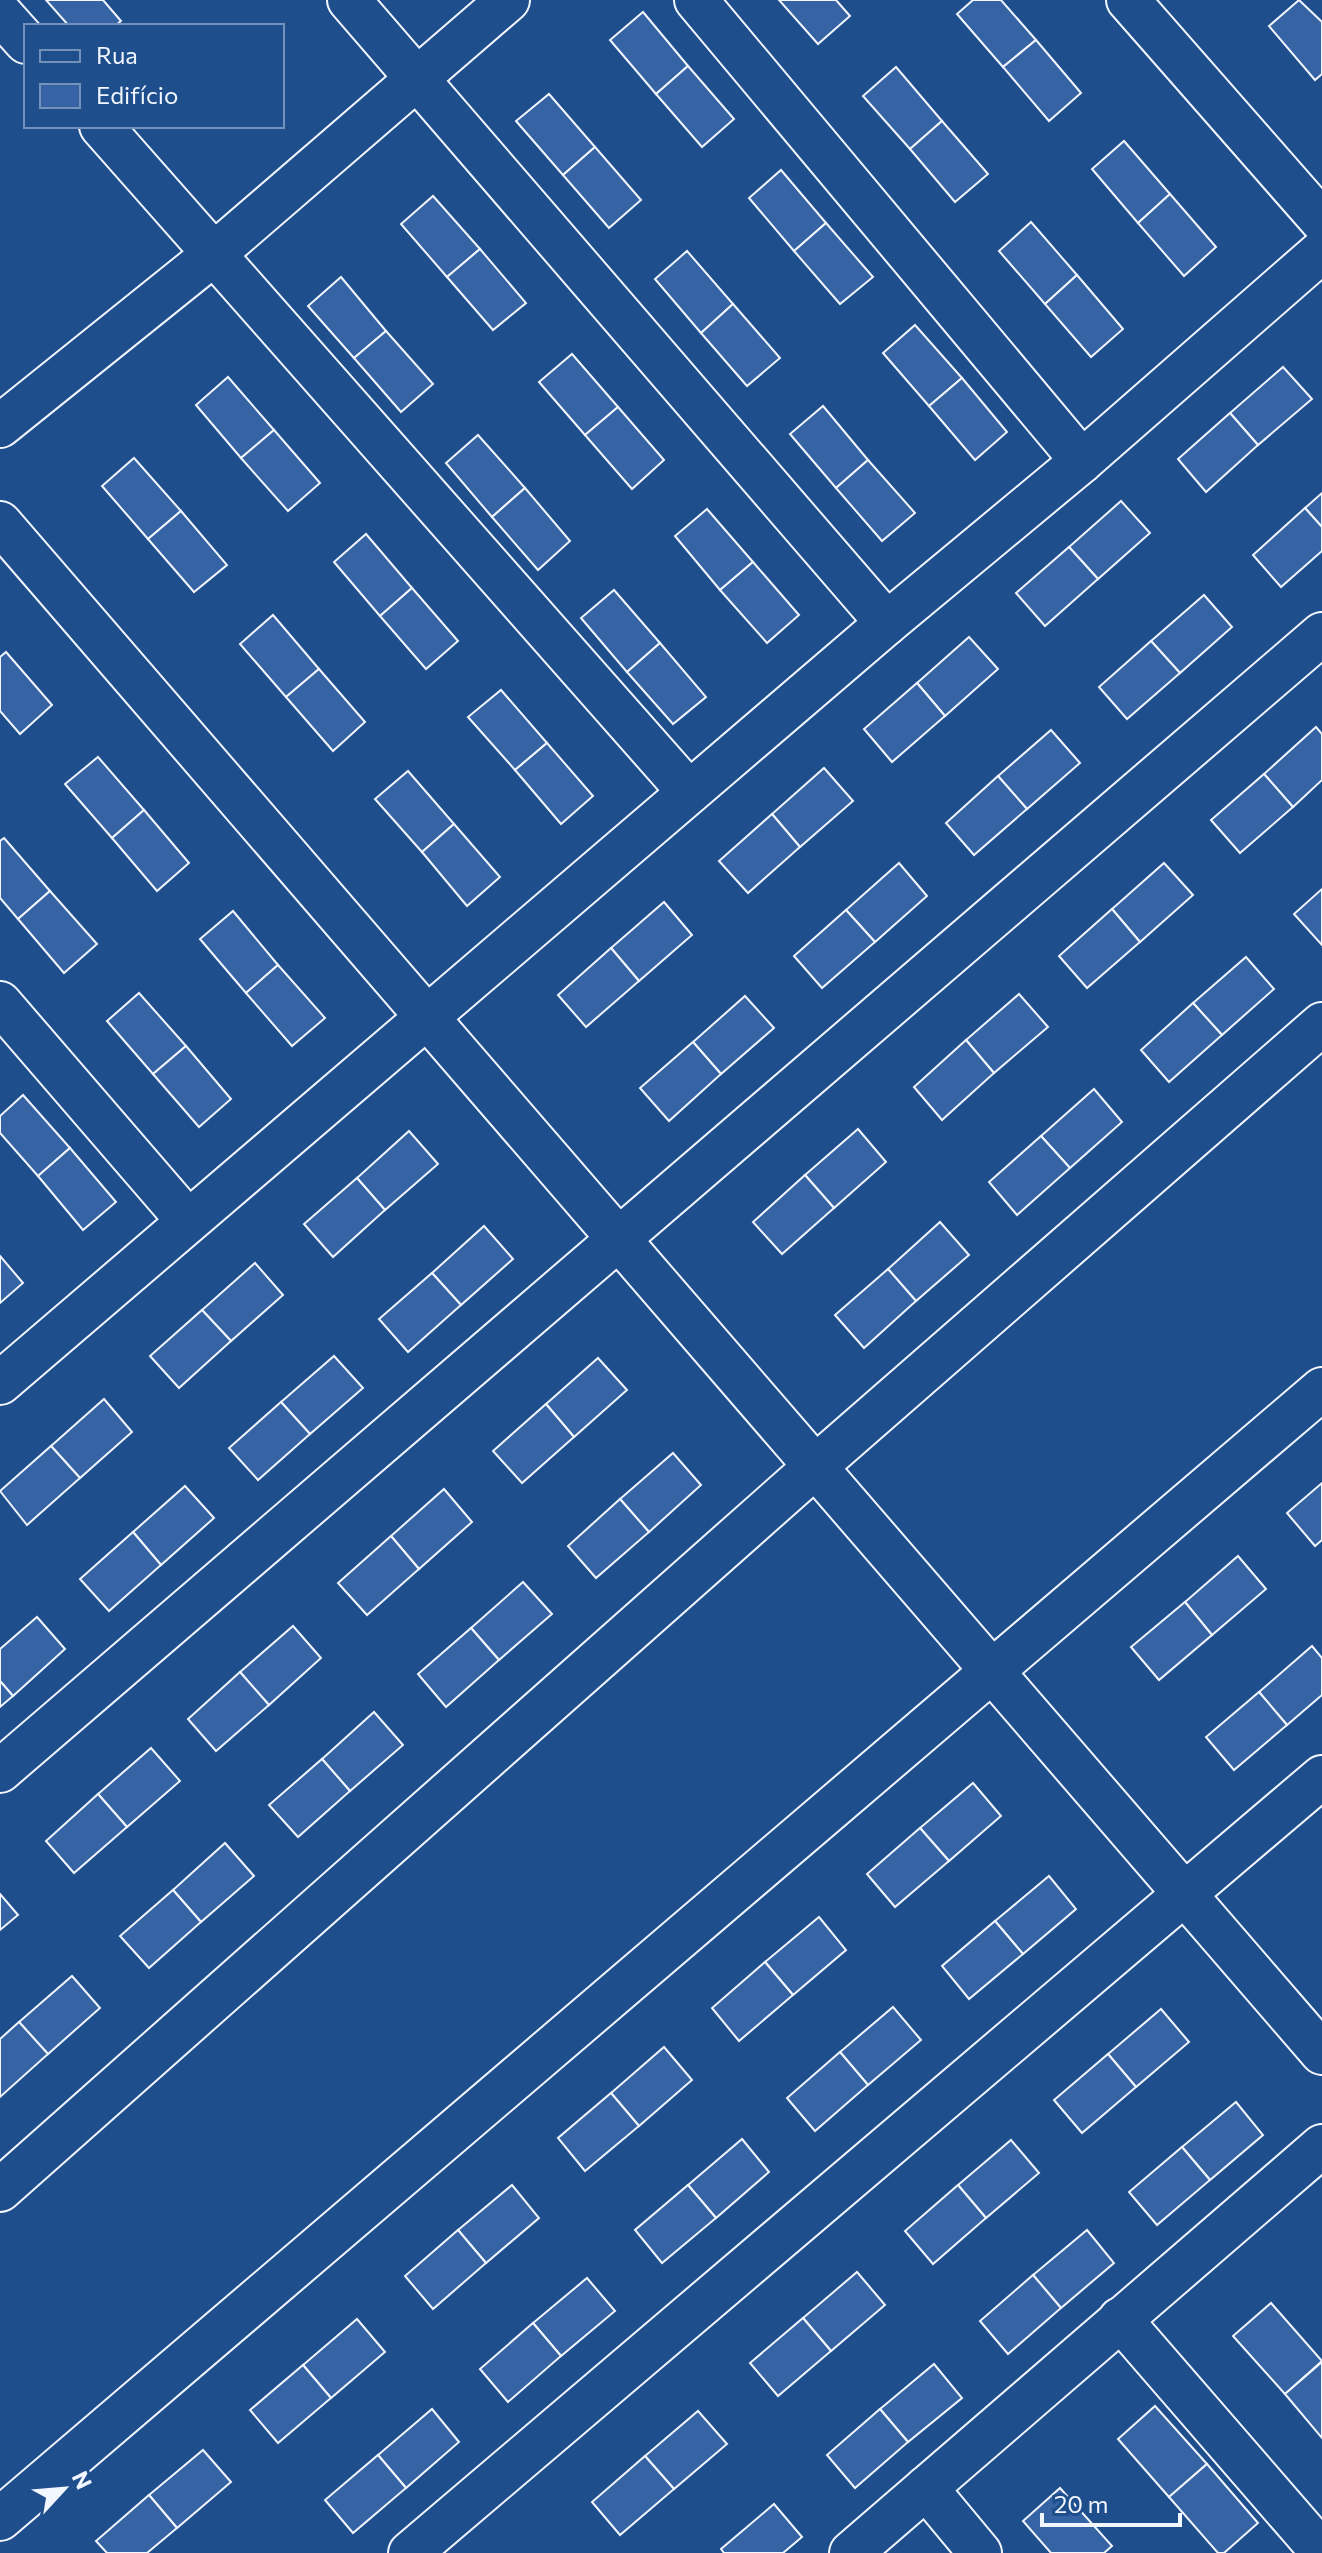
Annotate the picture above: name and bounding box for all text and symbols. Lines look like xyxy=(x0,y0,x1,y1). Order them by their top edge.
legend xyxy=(24,24,284,128)
text: Rua xyxy=(96,40,138,69)
text: Edifício xyxy=(96,80,178,109)
north arrow xyxy=(24,2449,104,2529)
text: N xyxy=(67,2467,98,2493)
scale bar xyxy=(1042,2477,1180,2527)
text: 20 m xyxy=(1054,2489,1108,2518)

